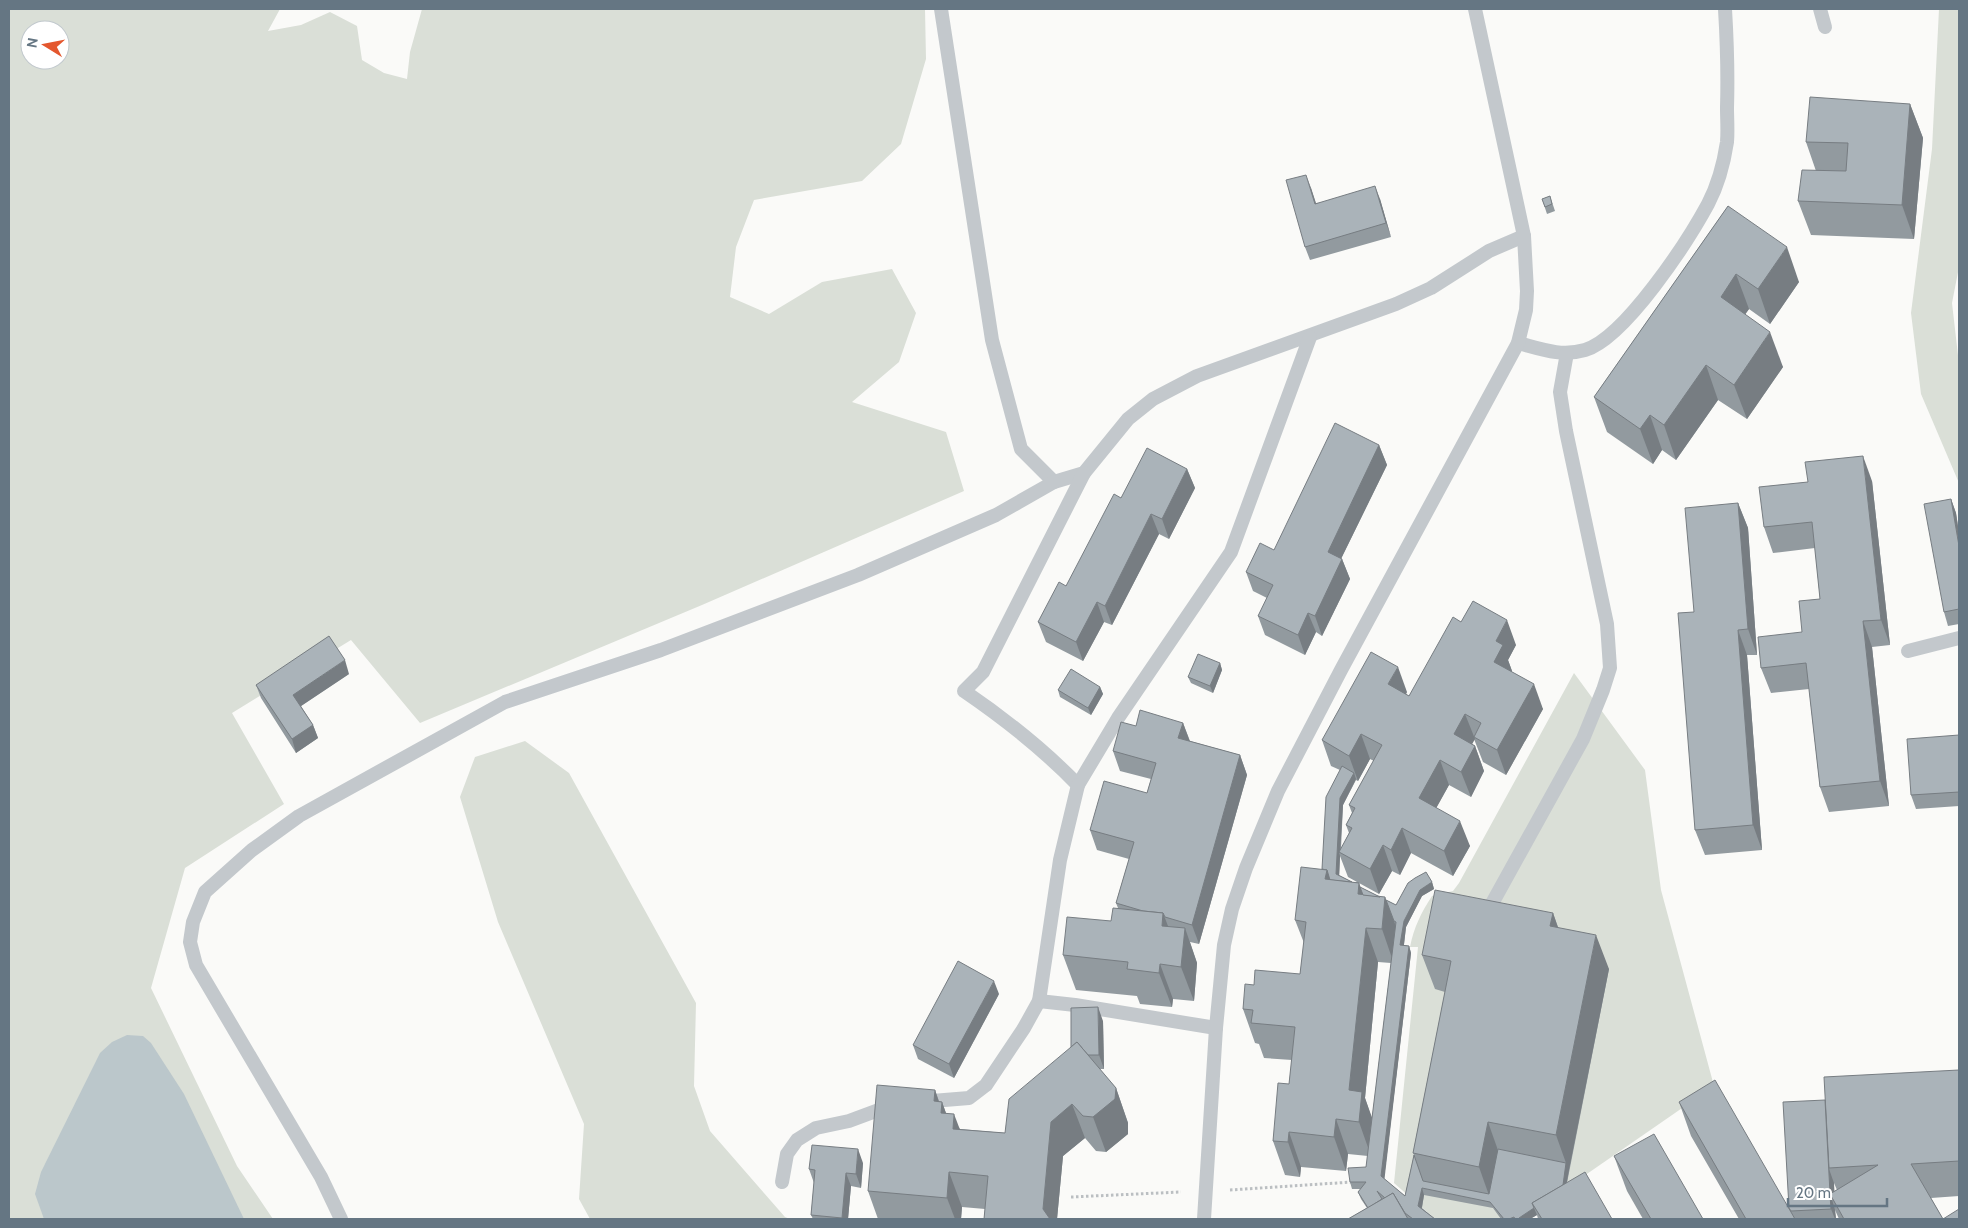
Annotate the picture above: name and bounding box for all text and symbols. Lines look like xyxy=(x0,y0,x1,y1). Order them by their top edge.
north arrow xyxy=(20,20,70,70)
text: N xyxy=(22,36,42,49)
scale bar xyxy=(1788,1176,1887,1208)
text: 20 m xyxy=(1796,1184,1831,1202)

